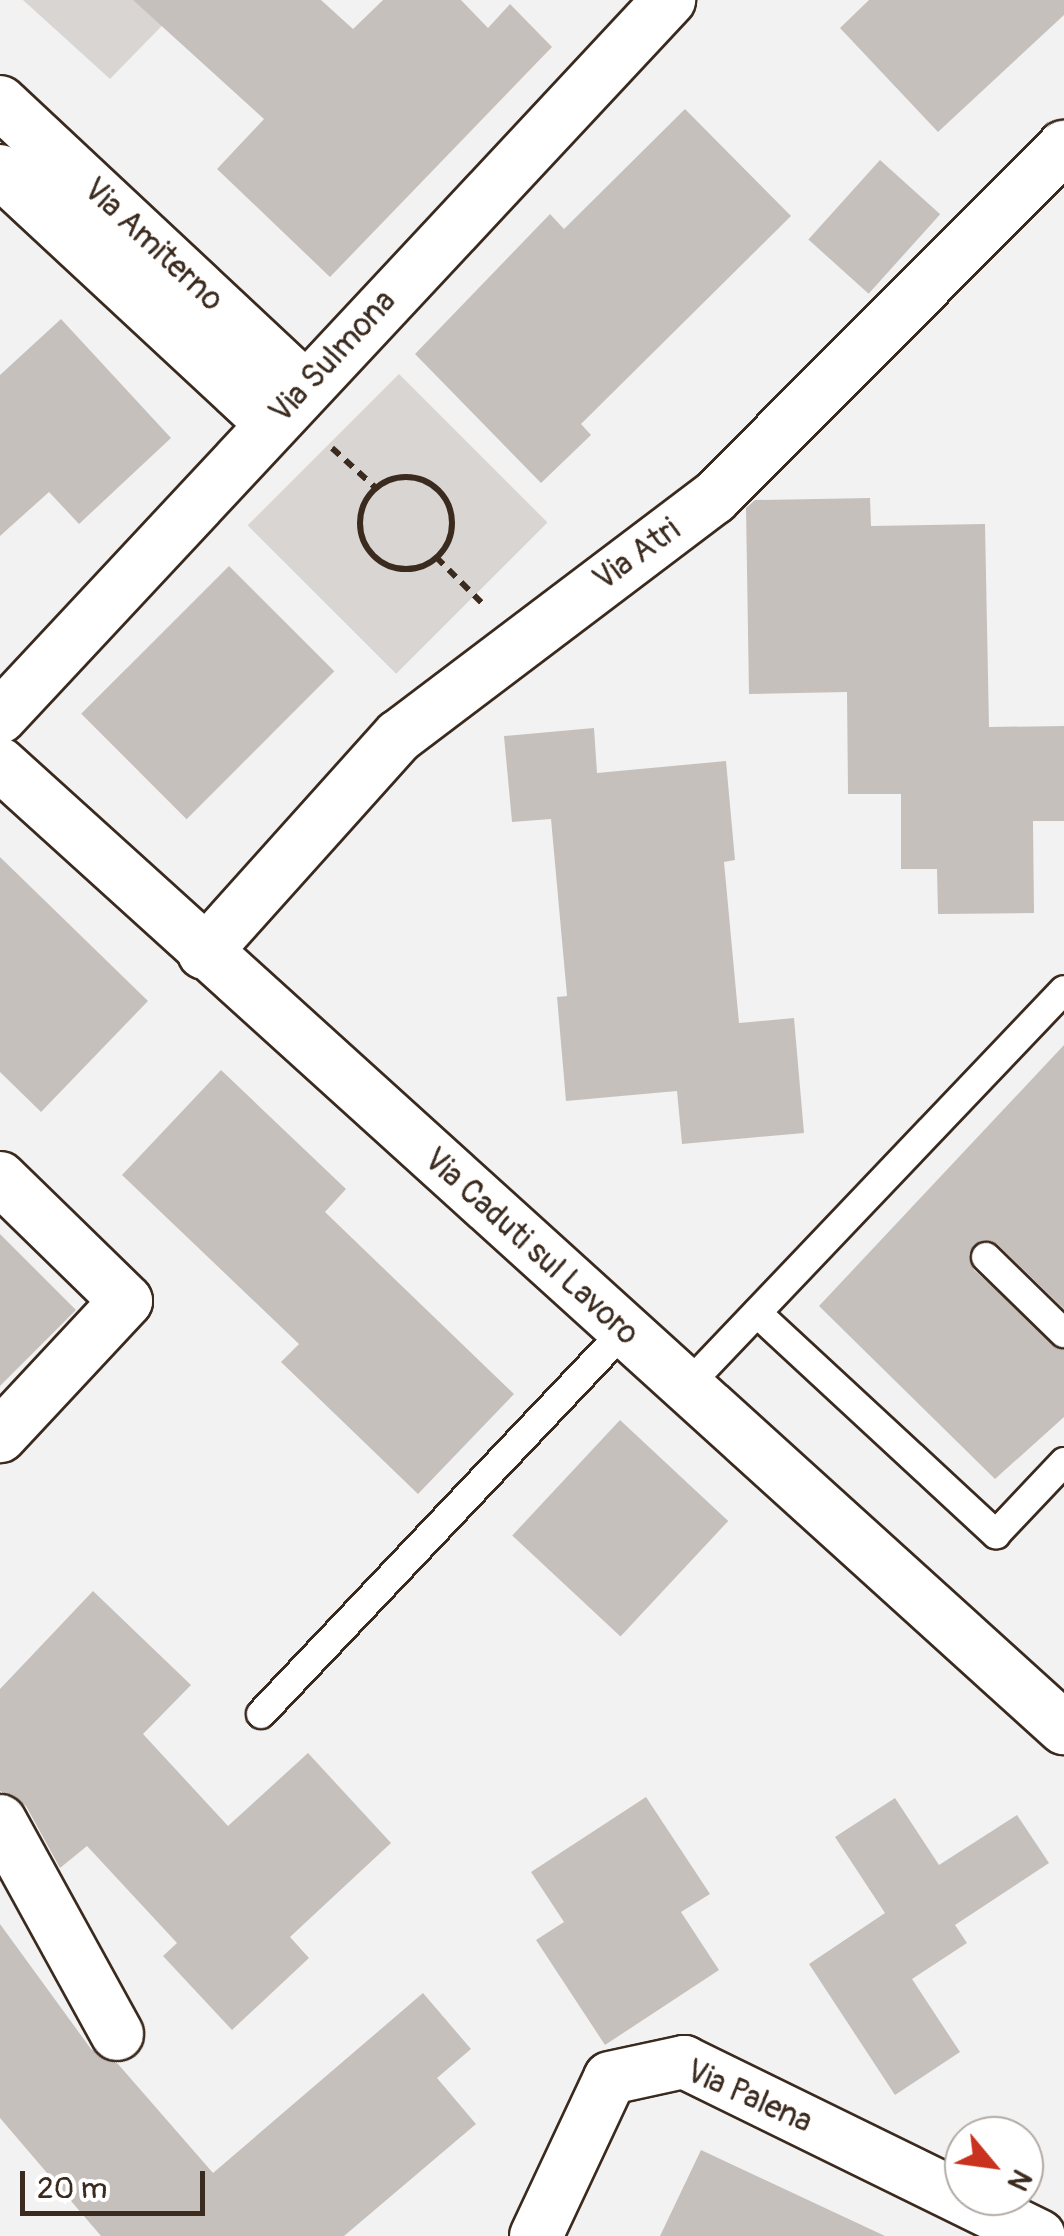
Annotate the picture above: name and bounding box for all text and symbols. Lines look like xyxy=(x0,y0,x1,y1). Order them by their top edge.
street label: Via Amiterno xyxy=(75,171,231,319)
street label: Via Sulmona xyxy=(262,283,404,431)
street label: Via Atri xyxy=(586,511,688,599)
street label: Via Caduti sul Lavoro xyxy=(416,1141,646,1353)
street label: Via Palena xyxy=(680,2052,818,2142)
north arrow xyxy=(944,2116,1044,2216)
scale bar xyxy=(25,2151,210,2213)
text: N xyxy=(999,2163,1039,2197)
text: 20 m xyxy=(37,2170,107,2207)

